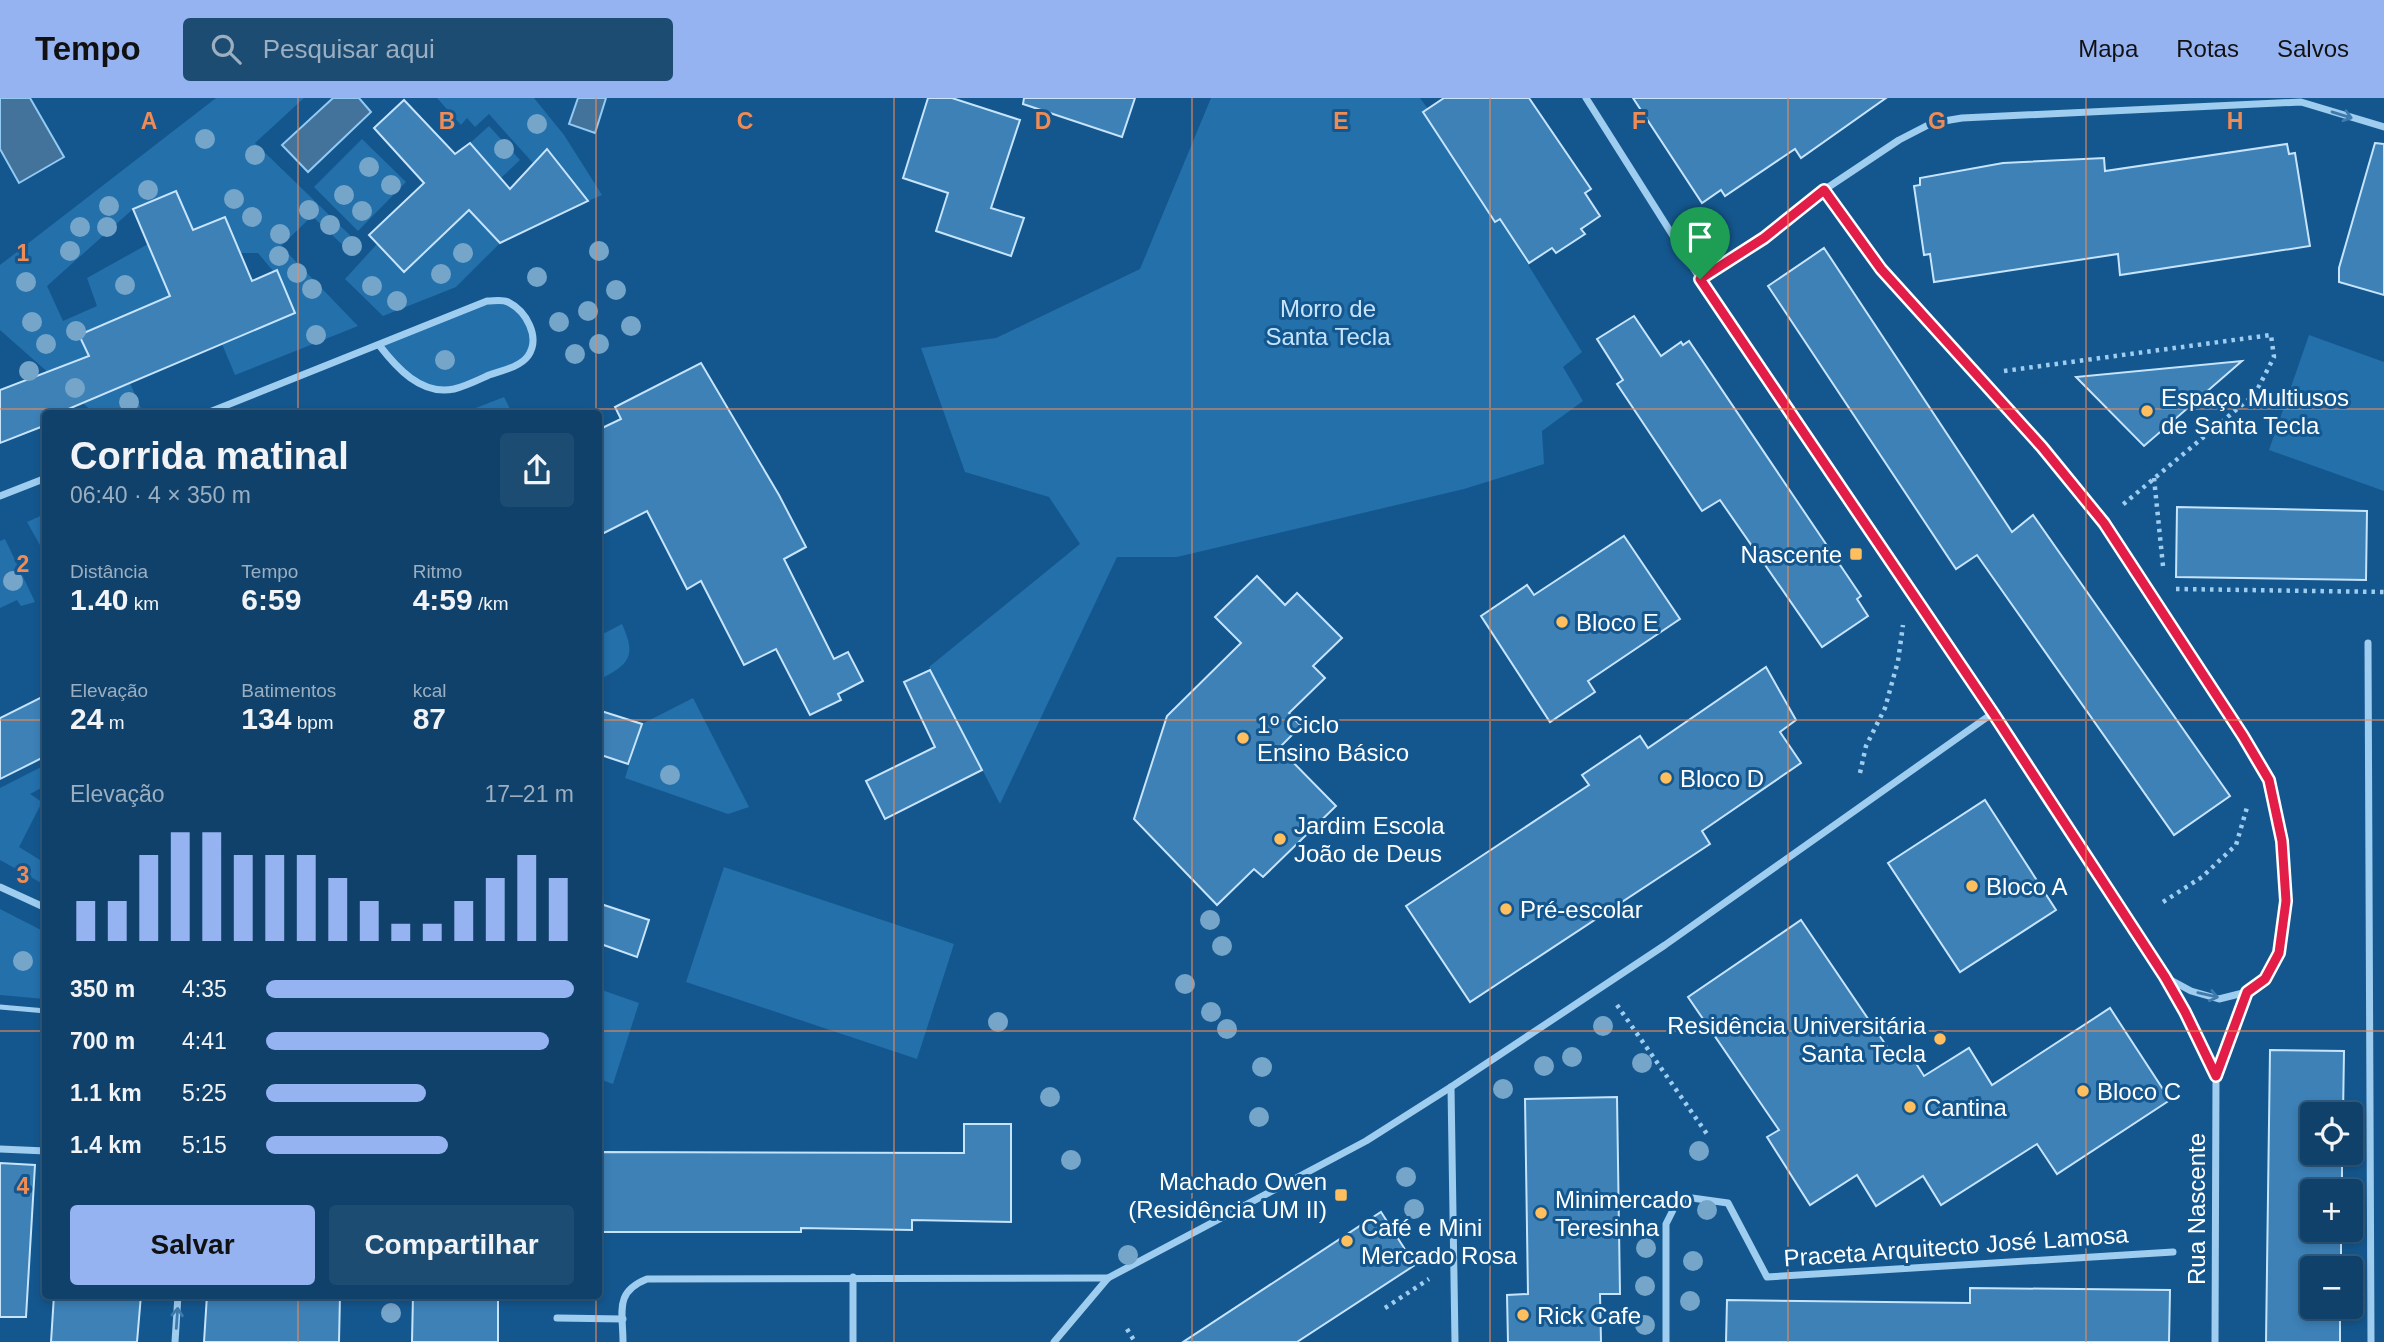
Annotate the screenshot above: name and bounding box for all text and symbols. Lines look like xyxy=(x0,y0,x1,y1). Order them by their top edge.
search box xyxy=(183,18,673,81)
text: Tempo xyxy=(35,30,141,67)
icon: search xyxy=(207,30,245,68)
text: Pesquisar aqui xyxy=(263,34,435,64)
text: Mapa xyxy=(2078,35,2138,62)
text: Rotas xyxy=(2176,35,2239,62)
text: Salvos xyxy=(2277,35,2349,62)
text: A xyxy=(141,108,157,134)
text: B xyxy=(439,108,455,134)
text: C xyxy=(737,108,753,134)
text: D xyxy=(1035,108,1051,134)
text: E xyxy=(1333,108,1349,134)
text: F xyxy=(1632,108,1646,134)
text: G xyxy=(1928,108,1946,134)
text: H xyxy=(2227,108,2243,134)
one-way arrow xyxy=(2331,109,2353,122)
pin xyxy=(1670,207,1730,279)
icon: arrive xyxy=(1681,218,1719,256)
text: 1 xyxy=(17,240,30,266)
park label: Morro de Santa Tecla xyxy=(1266,295,1391,350)
place label: Espaço Multiusos de Santa Tecla xyxy=(2161,384,2349,439)
marker: Espaço Multiusos de Santa Tecla xyxy=(2139,403,2155,419)
button: share xyxy=(500,433,574,507)
text: Corrida matinal xyxy=(70,435,349,477)
text: 06:40 · 4 × 350 m xyxy=(70,482,251,508)
place label: Nascente xyxy=(1741,541,1842,568)
marker: Nascente xyxy=(1848,546,1864,562)
text: 2 xyxy=(17,551,29,577)
text: Distância xyxy=(70,561,148,582)
text: Tempo xyxy=(241,561,298,582)
text: Ritmo xyxy=(413,561,462,582)
text: 1.40 xyxy=(70,583,128,616)
text: 6:59 xyxy=(241,583,301,616)
text: 4:59 xyxy=(413,583,473,616)
text: km xyxy=(128,593,159,614)
text: /km xyxy=(473,593,509,614)
place label: Bloco E xyxy=(1576,609,1659,636)
marker: Bloco E xyxy=(1554,614,1570,630)
text: Elevação xyxy=(70,680,148,701)
text: Batimentos xyxy=(241,680,336,701)
text: kcal xyxy=(413,680,446,701)
text: 24 xyxy=(70,702,103,735)
text: 134 xyxy=(241,702,291,735)
text: 87 xyxy=(413,702,446,735)
place label: 1º Ciclo Ensino Básico xyxy=(1257,711,1409,766)
text: m xyxy=(103,712,124,733)
text: bpm xyxy=(291,712,334,733)
marker: 1º Ciclo Ensino Básico xyxy=(1235,730,1251,746)
place label: Bloco D xyxy=(1680,765,1764,792)
marker: Bloco D xyxy=(1658,770,1674,786)
text: Elevação xyxy=(70,781,165,807)
text: 17–21 m xyxy=(484,781,574,807)
place label: Jardim Escola João de Deus xyxy=(1294,812,1445,867)
marker: Jardim Escola João de Deus xyxy=(1272,831,1288,847)
text: 3 xyxy=(17,862,29,888)
place label: Bloco A xyxy=(1986,873,2067,900)
marker: Bloco A xyxy=(1964,878,1980,894)
place label: Pré-escolar xyxy=(1520,896,1643,923)
marker: Pré-escolar xyxy=(1498,901,1514,917)
text: 350 m xyxy=(70,976,135,1002)
text: 4:35 xyxy=(182,976,227,1002)
one-way arrow xyxy=(2197,989,2219,1002)
place label: Residência Universitária Santa Tecla xyxy=(1667,1012,1927,1067)
text: 700 m xyxy=(70,1028,135,1054)
text: 4:41 xyxy=(182,1028,227,1054)
marker: Residência Universitária Santa Tecla xyxy=(1932,1031,1948,1047)
place label: Bloco C xyxy=(2097,1078,2181,1105)
text: 1.1 km xyxy=(70,1080,142,1106)
text: 5:25 xyxy=(182,1080,227,1106)
marker: Bloco C xyxy=(2075,1083,2091,1099)
place label: Cantina xyxy=(1924,1094,2007,1121)
marker: Cantina xyxy=(1902,1099,1918,1115)
map controls xyxy=(2300,1102,2363,1319)
button: locate xyxy=(2300,1102,2363,1165)
text: 1.4 km xyxy=(70,1132,142,1158)
text: 5:15 xyxy=(182,1132,227,1158)
street label: Rua Nascente xyxy=(2183,1133,2210,1285)
place label: Machado Owen (Residência UM II) xyxy=(1128,1168,1327,1223)
text: 4 xyxy=(17,1173,30,1199)
button: + xyxy=(2300,1179,2363,1242)
place label: Minimercado Teresinha xyxy=(1555,1186,1692,1241)
marker: Machado Owen (Residência UM II) xyxy=(1333,1187,1349,1203)
button: Salvar xyxy=(70,1205,315,1285)
button: Compartilhar xyxy=(329,1205,574,1285)
marker: Minimercado Teresinha xyxy=(1533,1205,1549,1221)
place label: Café e Mini Mercado Rosa xyxy=(1361,1214,1518,1269)
street label: Praceta Arquitecto José Lamosa xyxy=(1783,1220,2130,1272)
marker: Café e Mini Mercado Rosa xyxy=(1339,1233,1355,1249)
button: − xyxy=(2300,1256,2363,1319)
place label: Rick Cafe xyxy=(1537,1302,1641,1329)
marker: Rick Cafe xyxy=(1515,1307,1531,1323)
one-way arrow xyxy=(171,1308,184,1330)

